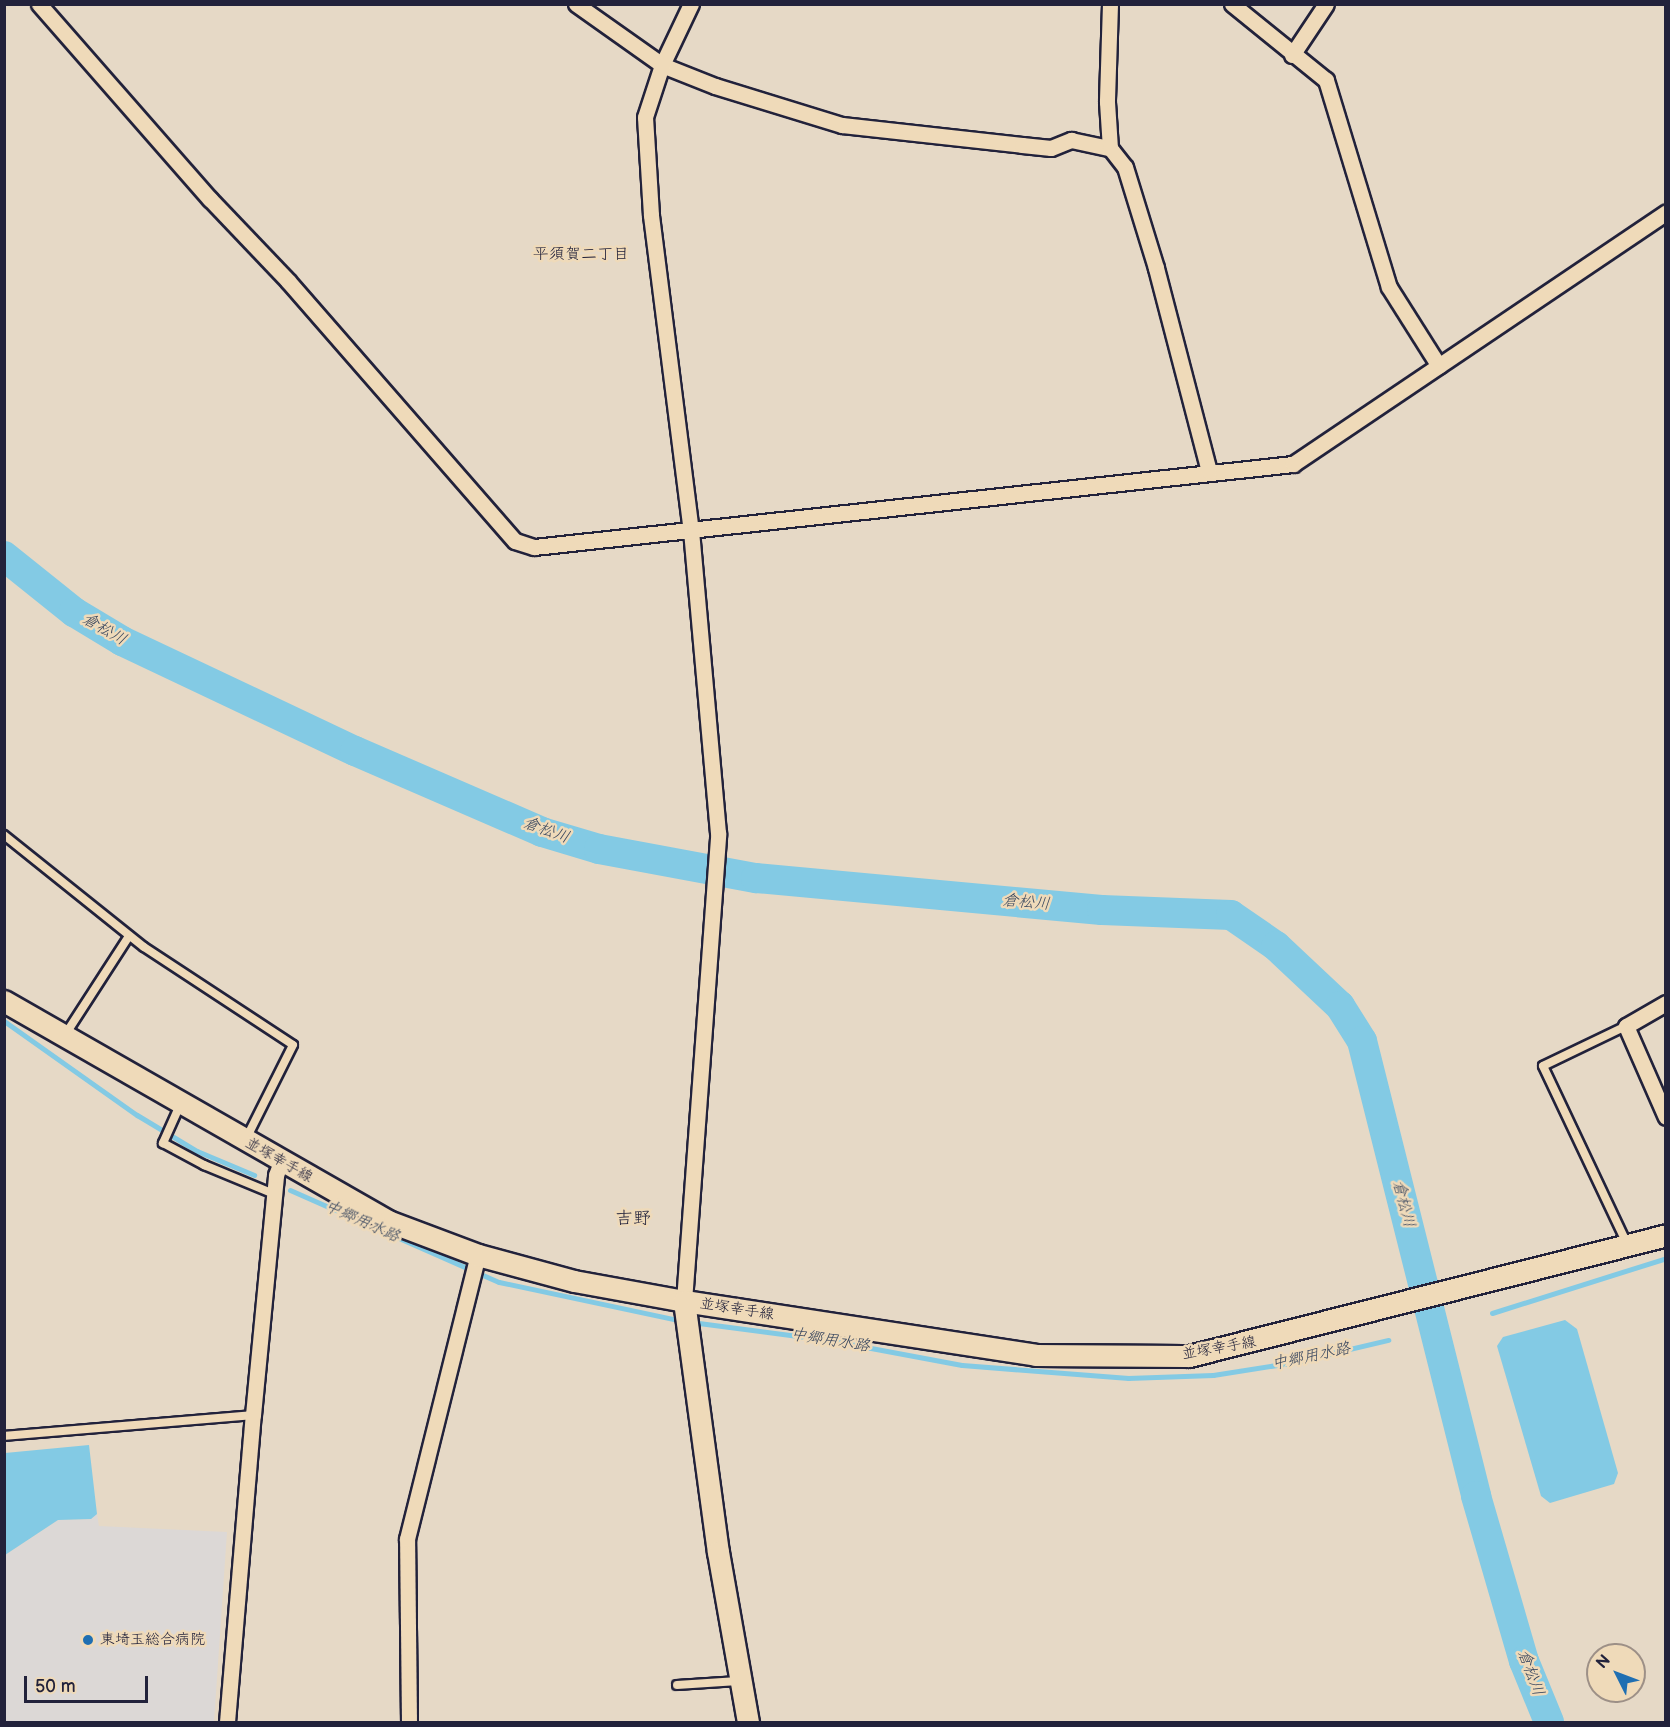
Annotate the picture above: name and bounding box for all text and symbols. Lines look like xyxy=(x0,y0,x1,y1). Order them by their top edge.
district label: 平須賀二丁目 xyxy=(533,245,629,265)
water label: 倉松川 xyxy=(78,610,130,650)
water label: 倉松川 xyxy=(520,814,572,848)
water label: 倉松川 xyxy=(1001,891,1051,915)
street label: 並塚幸手線 xyxy=(242,1133,316,1187)
water label: 倉松川 xyxy=(1388,1178,1418,1230)
water label: 中郷用水路 xyxy=(322,1197,402,1247)
district label: 吉野 xyxy=(615,1208,651,1230)
street label: 並塚幸手線 xyxy=(699,1294,775,1324)
water label: 中郷用水路 xyxy=(789,1325,871,1357)
street label: 並塚幸手線 xyxy=(1181,1333,1257,1363)
water label: 中郷用水路 xyxy=(1270,1339,1352,1375)
place label: 東埼玉総合病院 xyxy=(100,1631,205,1649)
marker: 東埼玉総合病院 xyxy=(81,1633,95,1647)
north arrow xyxy=(1586,1643,1646,1703)
water label: 倉松川 xyxy=(1513,1647,1547,1699)
text: N xyxy=(1593,1651,1615,1673)
scale bar xyxy=(27,1664,152,1702)
text: 50 m xyxy=(35,1676,76,1697)

